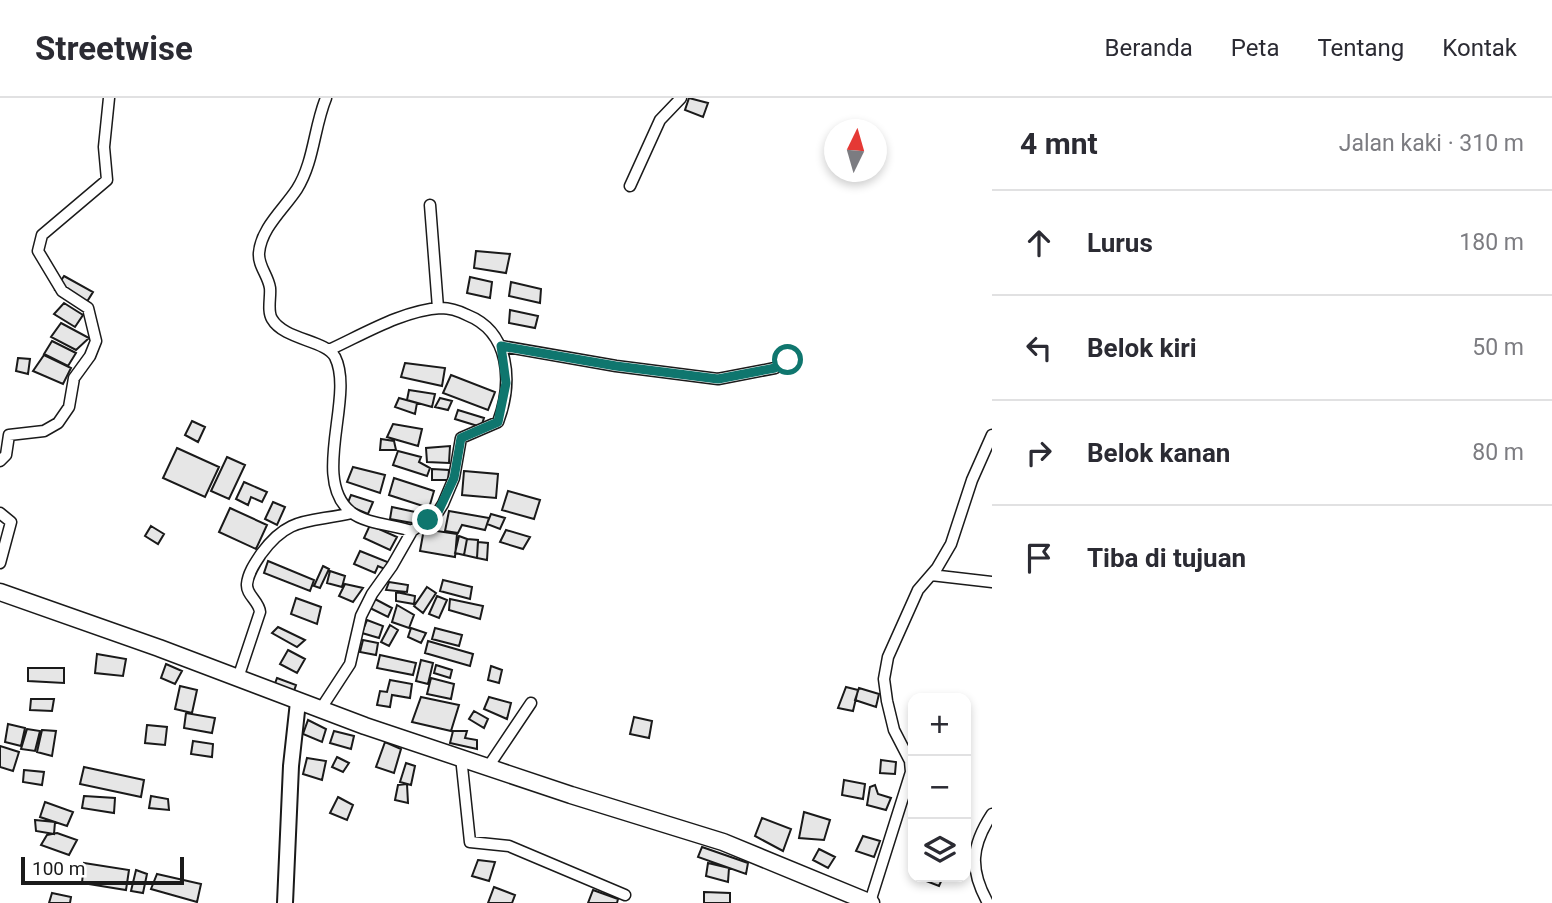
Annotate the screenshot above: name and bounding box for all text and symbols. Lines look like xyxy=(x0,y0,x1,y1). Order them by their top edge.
text: Streetwise xyxy=(35,29,193,68)
text: Beranda xyxy=(1105,34,1193,62)
text: Peta xyxy=(1231,34,1279,62)
text: Tentang xyxy=(1317,34,1404,62)
text: Kontak xyxy=(1442,34,1517,62)
north arrow xyxy=(824,119,887,182)
text: 4 mnt xyxy=(1020,126,1098,161)
text: Jalan kaki · 310 m xyxy=(1339,130,1524,157)
icon: ahead xyxy=(1020,224,1058,262)
text: Lurus xyxy=(1087,228,1153,258)
text: 180 m xyxy=(1459,229,1524,256)
icon: left xyxy=(1020,329,1058,367)
text: Belok kiri xyxy=(1087,333,1197,363)
text: 50 m xyxy=(1472,334,1524,361)
route start xyxy=(772,344,803,375)
icon: right xyxy=(1020,434,1058,472)
text: Belok kanan xyxy=(1087,438,1230,468)
text: 80 m xyxy=(1472,439,1524,466)
route end xyxy=(412,504,443,535)
icon: arrive xyxy=(1020,539,1058,577)
text: Tiba di tujuan xyxy=(1087,543,1246,573)
map controls xyxy=(908,693,971,882)
button: + xyxy=(908,693,971,756)
button: − xyxy=(908,756,971,819)
button: layers xyxy=(908,819,971,882)
scale bar xyxy=(21,854,184,886)
text: 100 m xyxy=(32,857,85,880)

